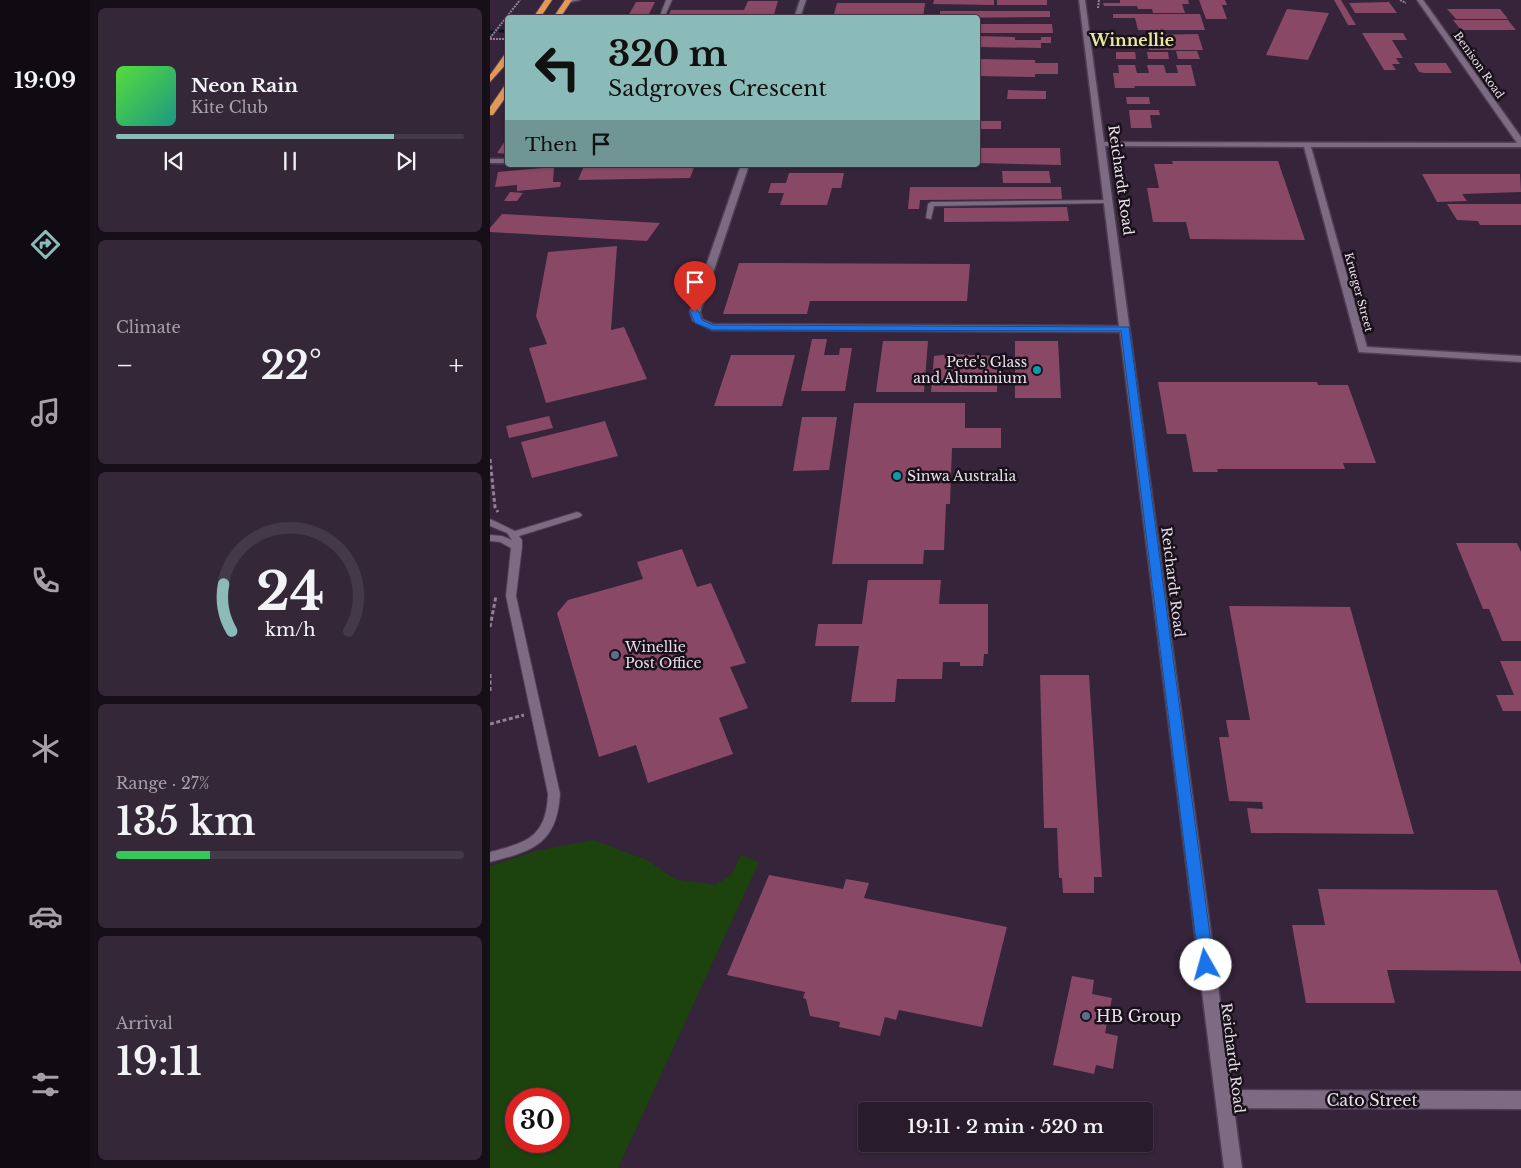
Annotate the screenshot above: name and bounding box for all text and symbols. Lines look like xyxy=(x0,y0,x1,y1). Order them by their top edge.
street label: Benison Road xyxy=(1451,29,1508,102)
district label: Winnellie xyxy=(1089,30,1174,50)
text: 320 m xyxy=(608,32,728,75)
icon: left xyxy=(525,35,590,100)
text: 19:09 xyxy=(14,67,76,94)
text: Neon Rain xyxy=(191,74,298,97)
text: Sadgroves Crescent xyxy=(608,75,827,102)
text: Kite Club xyxy=(191,97,268,117)
street label: Reichardt Road xyxy=(1104,124,1138,237)
icon: arrive xyxy=(587,130,615,158)
text: Then xyxy=(525,133,577,156)
icon: previous xyxy=(160,147,188,175)
icon: pause xyxy=(276,147,304,175)
icon: next xyxy=(392,147,420,175)
icon: directions xyxy=(28,227,63,262)
street label: Krueger Street xyxy=(1342,251,1377,334)
pin xyxy=(674,261,716,312)
icon: arrive xyxy=(681,268,709,296)
text: Climate xyxy=(116,317,181,337)
text: 22° xyxy=(260,342,322,389)
text: − xyxy=(116,348,134,383)
text: + xyxy=(449,348,464,383)
place label: Pete's Glass and Aluminium xyxy=(913,353,1027,387)
marker: Pete's Glass and Aluminium xyxy=(1031,364,1043,376)
icon: music xyxy=(28,395,63,430)
place label: Sinwa Australia xyxy=(907,467,1016,485)
marker: Sinwa Australia xyxy=(891,470,903,482)
street label: Reichardt Road xyxy=(1157,526,1189,639)
text: 24 xyxy=(256,560,324,624)
icon: phone xyxy=(28,563,63,598)
text: km/h xyxy=(265,619,315,641)
place label: Winellie Post Office xyxy=(624,638,701,672)
marker: Winellie Post Office xyxy=(609,649,621,661)
icon: climate xyxy=(28,731,63,766)
text: Range · 27% xyxy=(116,773,210,793)
text: 135 km xyxy=(116,798,256,845)
icon: car xyxy=(28,899,63,934)
position arrow xyxy=(1179,938,1231,990)
street label: Reichardt Road xyxy=(1217,1002,1249,1115)
place label: HB Group xyxy=(1096,1006,1181,1026)
marker: HB Group xyxy=(1080,1010,1092,1022)
text: Arrival xyxy=(116,1013,173,1033)
text: 19:11 xyxy=(116,1038,202,1085)
icon: filters xyxy=(28,1067,63,1102)
speed limit sign: 30 xyxy=(505,1088,570,1153)
street label: Cato Street xyxy=(1327,1090,1417,1110)
text: 19:11 · 2 min · 520 m xyxy=(907,1115,1104,1138)

